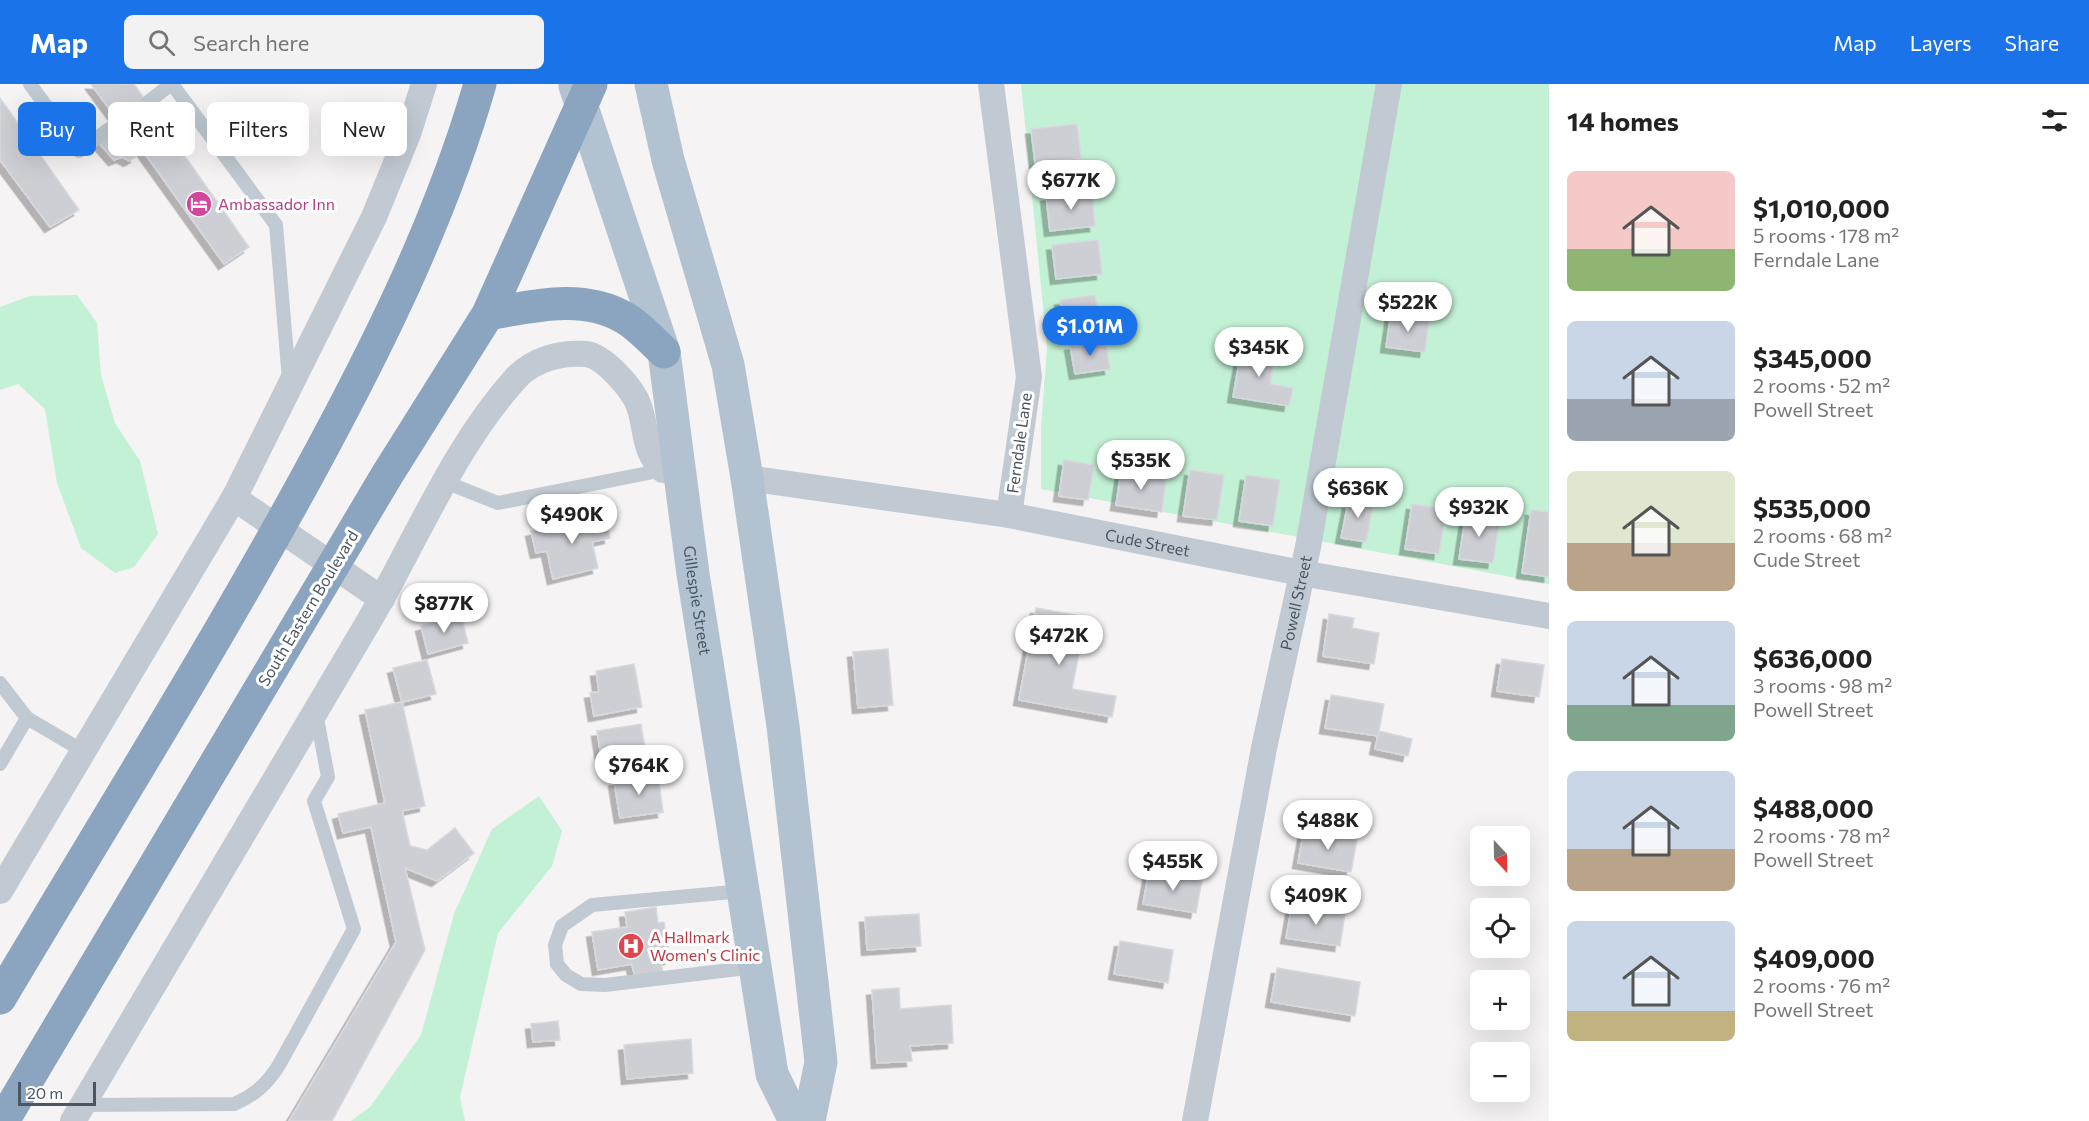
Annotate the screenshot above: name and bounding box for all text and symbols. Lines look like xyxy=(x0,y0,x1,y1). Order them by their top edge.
search box xyxy=(124,15,544,69)
text: Map xyxy=(30,25,88,59)
icon: search xyxy=(145,26,178,59)
text: Search here xyxy=(193,29,309,56)
text: Map xyxy=(1833,30,1877,55)
text: Layers xyxy=(1910,30,1972,55)
text: Share xyxy=(2005,30,2059,55)
chip: Buy xyxy=(18,102,96,156)
chip: Rent xyxy=(108,102,195,156)
chip: Filters xyxy=(207,102,309,156)
chip: New xyxy=(321,102,407,156)
icon: filters xyxy=(2038,104,2071,137)
text: 14 homes xyxy=(1567,105,1679,136)
pin: $677K xyxy=(1029,160,1113,211)
text: $677K xyxy=(1041,167,1101,191)
hotel icon: Ambassador Inn xyxy=(184,189,214,219)
text: $1,010,000 xyxy=(1753,192,1890,223)
place label: Ambassador Inn xyxy=(218,194,335,213)
icon: home xyxy=(1615,195,1687,267)
text: 5 rooms · 178 m² xyxy=(1753,223,1899,247)
text: Ferndale Lane xyxy=(1753,247,1879,271)
pin: $522K xyxy=(1366,282,1450,333)
text: $522K xyxy=(1378,289,1438,313)
pin: $1.01M xyxy=(1041,306,1139,357)
text: $1.01M xyxy=(1056,313,1124,337)
pin: $345K xyxy=(1217,327,1301,378)
text: $345K xyxy=(1228,334,1290,358)
text: $345,000 xyxy=(1753,342,1872,373)
icon: home xyxy=(1615,345,1687,417)
text: 2 rooms · 52 m² xyxy=(1753,373,1890,397)
street label: Ferndale Lane xyxy=(1002,392,1035,494)
text: Powell Street xyxy=(1753,397,1874,421)
pin: $535K xyxy=(1099,440,1183,491)
text: $535K xyxy=(1111,447,1171,471)
pin: $636K xyxy=(1316,468,1400,519)
text: $636K xyxy=(1327,475,1389,499)
pin: $932K xyxy=(1437,487,1521,538)
text: $535,000 xyxy=(1753,492,1871,523)
pin: $490K xyxy=(530,494,614,545)
text: $932K xyxy=(1449,494,1509,518)
icon: home xyxy=(1615,495,1687,567)
text: $490K xyxy=(540,501,604,525)
text: 2 rooms · 68 m² xyxy=(1753,523,1892,547)
street label: Cude Street xyxy=(1104,524,1192,560)
street label: South Eastern Boulevard xyxy=(254,526,362,689)
street label: Gillespie Street xyxy=(680,544,716,657)
text: Cude Street xyxy=(1753,547,1860,571)
street label: Powell Street xyxy=(1276,553,1315,652)
pin: $877K xyxy=(402,583,486,634)
text: $877K xyxy=(414,590,474,614)
pin: $472K xyxy=(1017,615,1101,666)
text: $472K xyxy=(1029,622,1089,646)
text: $636,000 xyxy=(1753,642,1873,673)
icon: home xyxy=(1615,645,1687,717)
text: 3 rooms · 98 m² xyxy=(1753,673,1892,697)
text: Powell Street xyxy=(1753,697,1874,721)
pin: $764K xyxy=(597,745,681,796)
text: $764K xyxy=(609,752,669,776)
text: $488,000 xyxy=(1753,792,1874,823)
icon: home xyxy=(1615,795,1687,867)
pin: $488K xyxy=(1286,800,1370,851)
text: $488K xyxy=(1297,807,1359,831)
text: 2 rooms · 78 m² xyxy=(1753,823,1890,847)
north arrow xyxy=(1470,826,1530,886)
map controls xyxy=(1470,826,1530,1102)
pin: $455K xyxy=(1131,841,1215,892)
text: Powell Street xyxy=(1753,847,1874,871)
text: $455K xyxy=(1142,848,1204,872)
pin: $409K xyxy=(1274,875,1358,926)
text: $409K xyxy=(1284,882,1348,906)
button: locate xyxy=(1470,898,1530,958)
place label: A Hallmark Women's Clinic xyxy=(650,927,760,964)
hospital icon: A Hallmark Women's Clinic xyxy=(616,931,646,961)
text: $409,000 xyxy=(1753,942,1875,973)
icon: home xyxy=(1615,945,1687,1017)
button: + xyxy=(1470,970,1530,1030)
text: 2 rooms · 76 m² xyxy=(1753,973,1890,997)
text: Powell Street xyxy=(1753,997,1874,1021)
button: − xyxy=(1470,1042,1530,1102)
scale bar xyxy=(18,1079,96,1106)
text: 20 m xyxy=(27,1083,63,1102)

